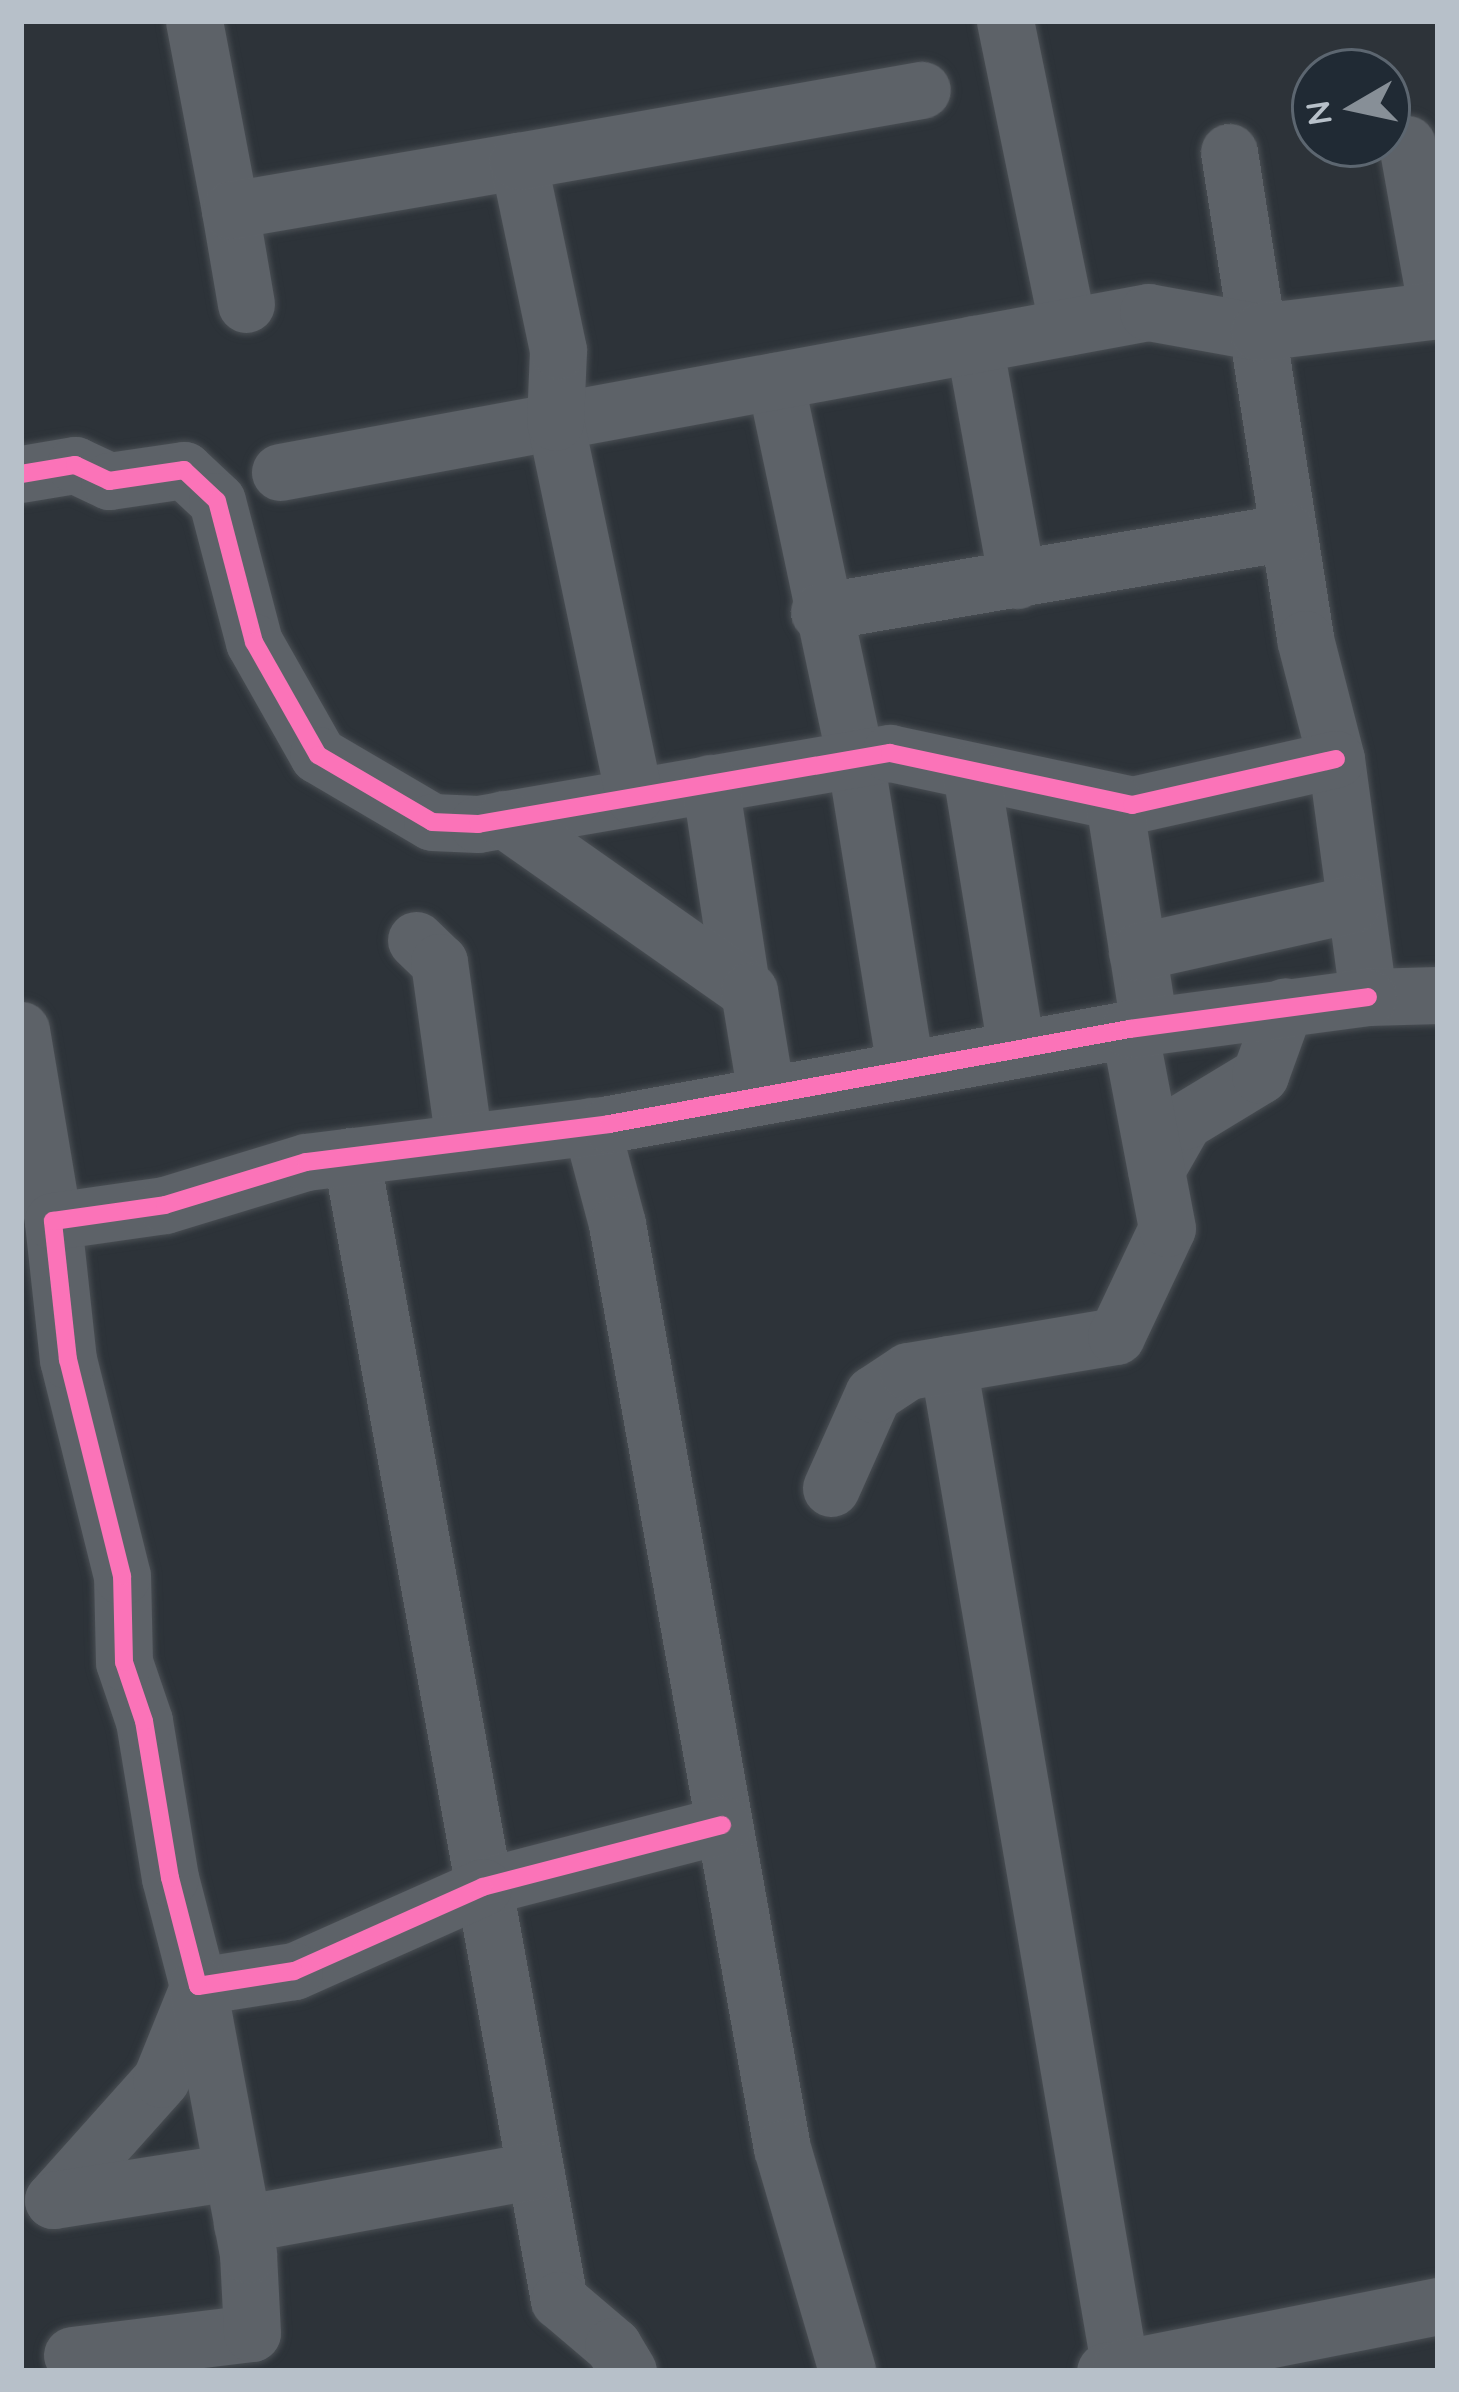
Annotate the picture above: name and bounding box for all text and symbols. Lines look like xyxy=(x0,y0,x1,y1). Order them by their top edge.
north arrow xyxy=(1291,48,1411,168)
text: N xyxy=(1296,98,1340,128)

